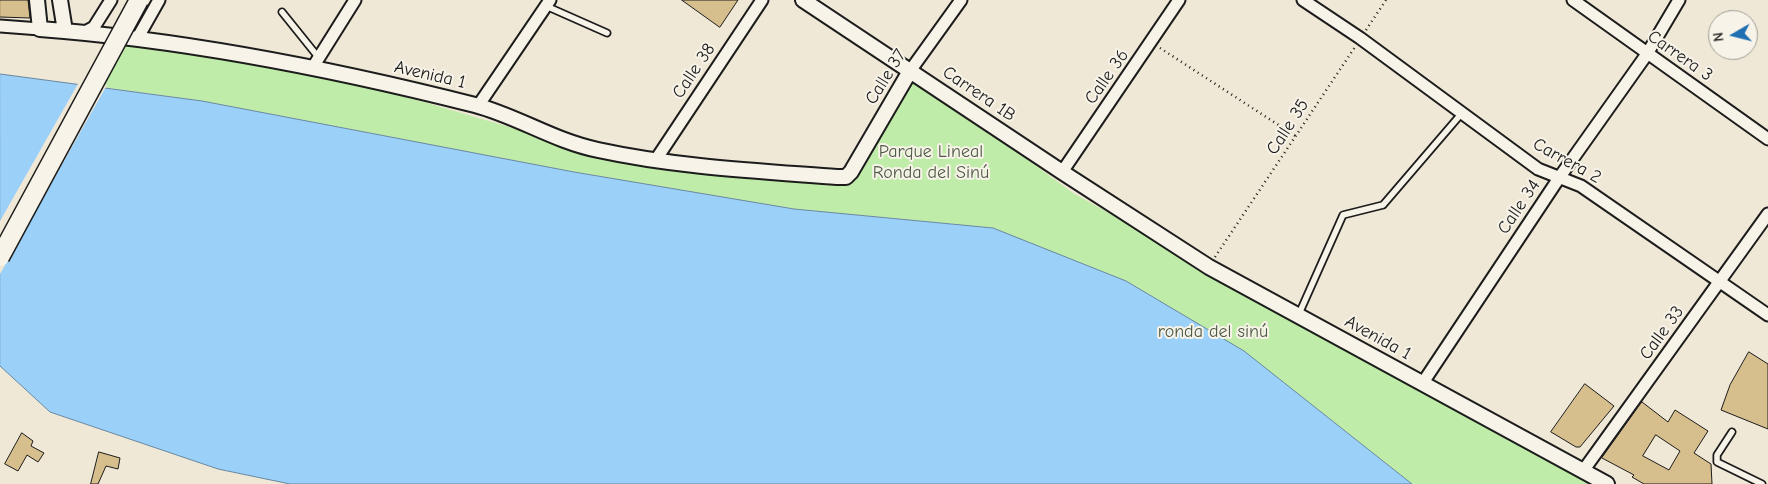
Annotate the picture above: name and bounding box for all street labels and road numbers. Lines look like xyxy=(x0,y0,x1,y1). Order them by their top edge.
street label: Carrera 3 xyxy=(1643,26,1717,86)
street label: Calle 38 xyxy=(668,39,720,103)
street label: Calle 37 xyxy=(861,45,911,109)
street label: Calle 36 xyxy=(1080,45,1134,109)
street label: Avenida 1 xyxy=(392,56,468,94)
street label: Carrera 1B xyxy=(938,62,1020,126)
street label: Calle 35 xyxy=(1262,95,1314,159)
street label: Carrera 2 xyxy=(1529,133,1605,189)
street label: Calle 34 xyxy=(1493,176,1545,238)
street label: Calle 33 xyxy=(1635,302,1689,364)
street label: Avenida 1 xyxy=(1341,311,1415,365)

